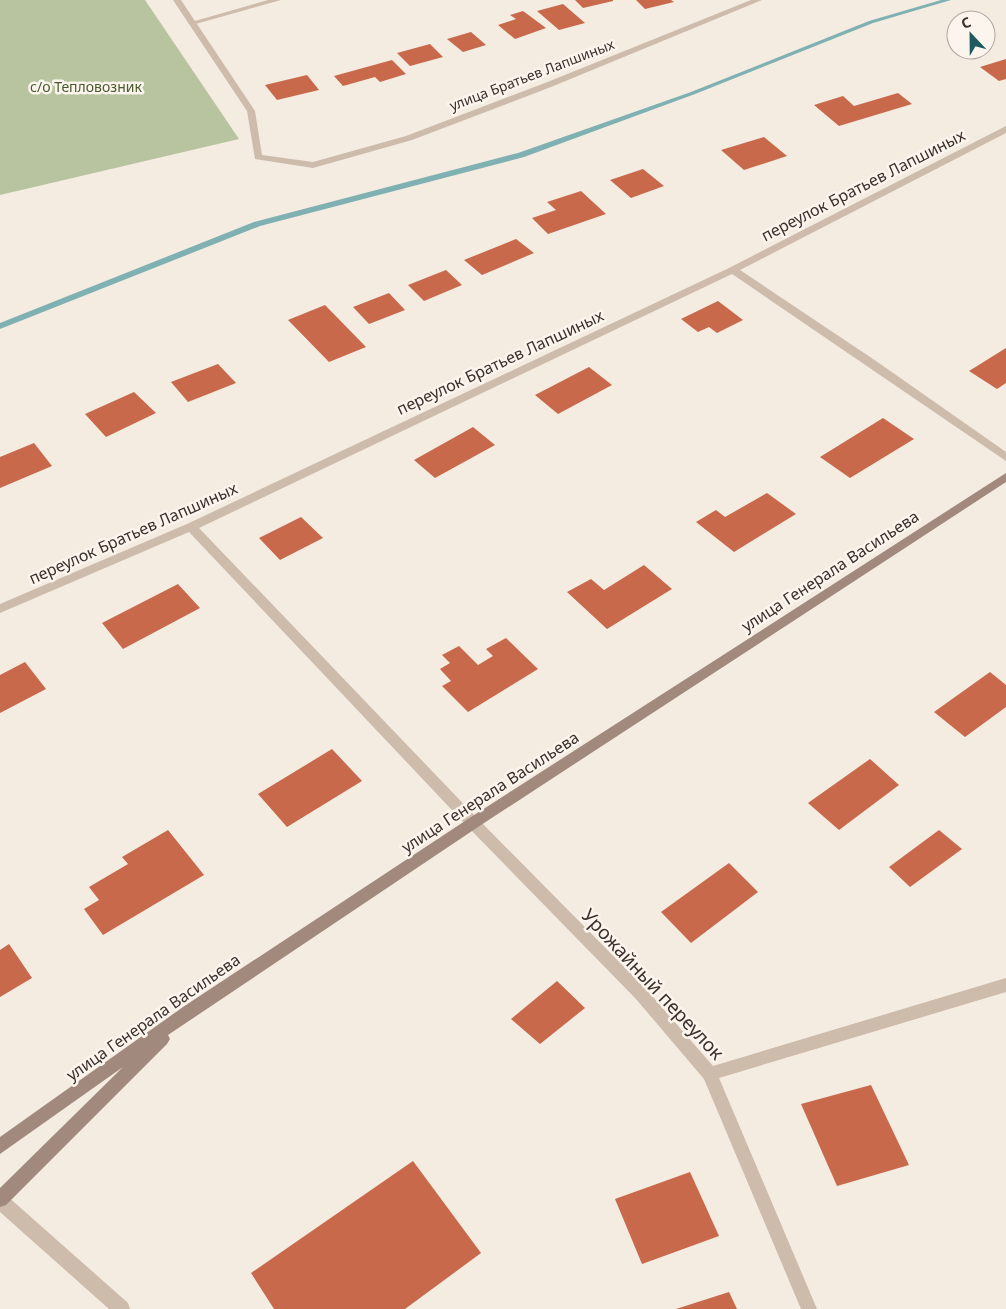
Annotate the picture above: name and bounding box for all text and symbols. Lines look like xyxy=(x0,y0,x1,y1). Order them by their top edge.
north arrow xyxy=(946,10,996,60)
text: С xyxy=(958,12,974,33)
street label: улица Братьев Лапшиных xyxy=(447,34,618,115)
park label: с/о Тепловозник xyxy=(30,77,142,96)
street label: переулок Братьев Лапшиных xyxy=(757,124,969,246)
street label: переулок Братьев Лапшиных xyxy=(393,304,608,420)
street label: переулок Братьев Лапшиных xyxy=(25,477,241,589)
street label: улица Генерала Васильева xyxy=(737,505,923,637)
street label: улица Генерала Васильева xyxy=(397,726,583,858)
street label: Урожайный переулок xyxy=(576,903,730,1065)
street label: улица Генерала Васильева xyxy=(62,948,244,1086)

